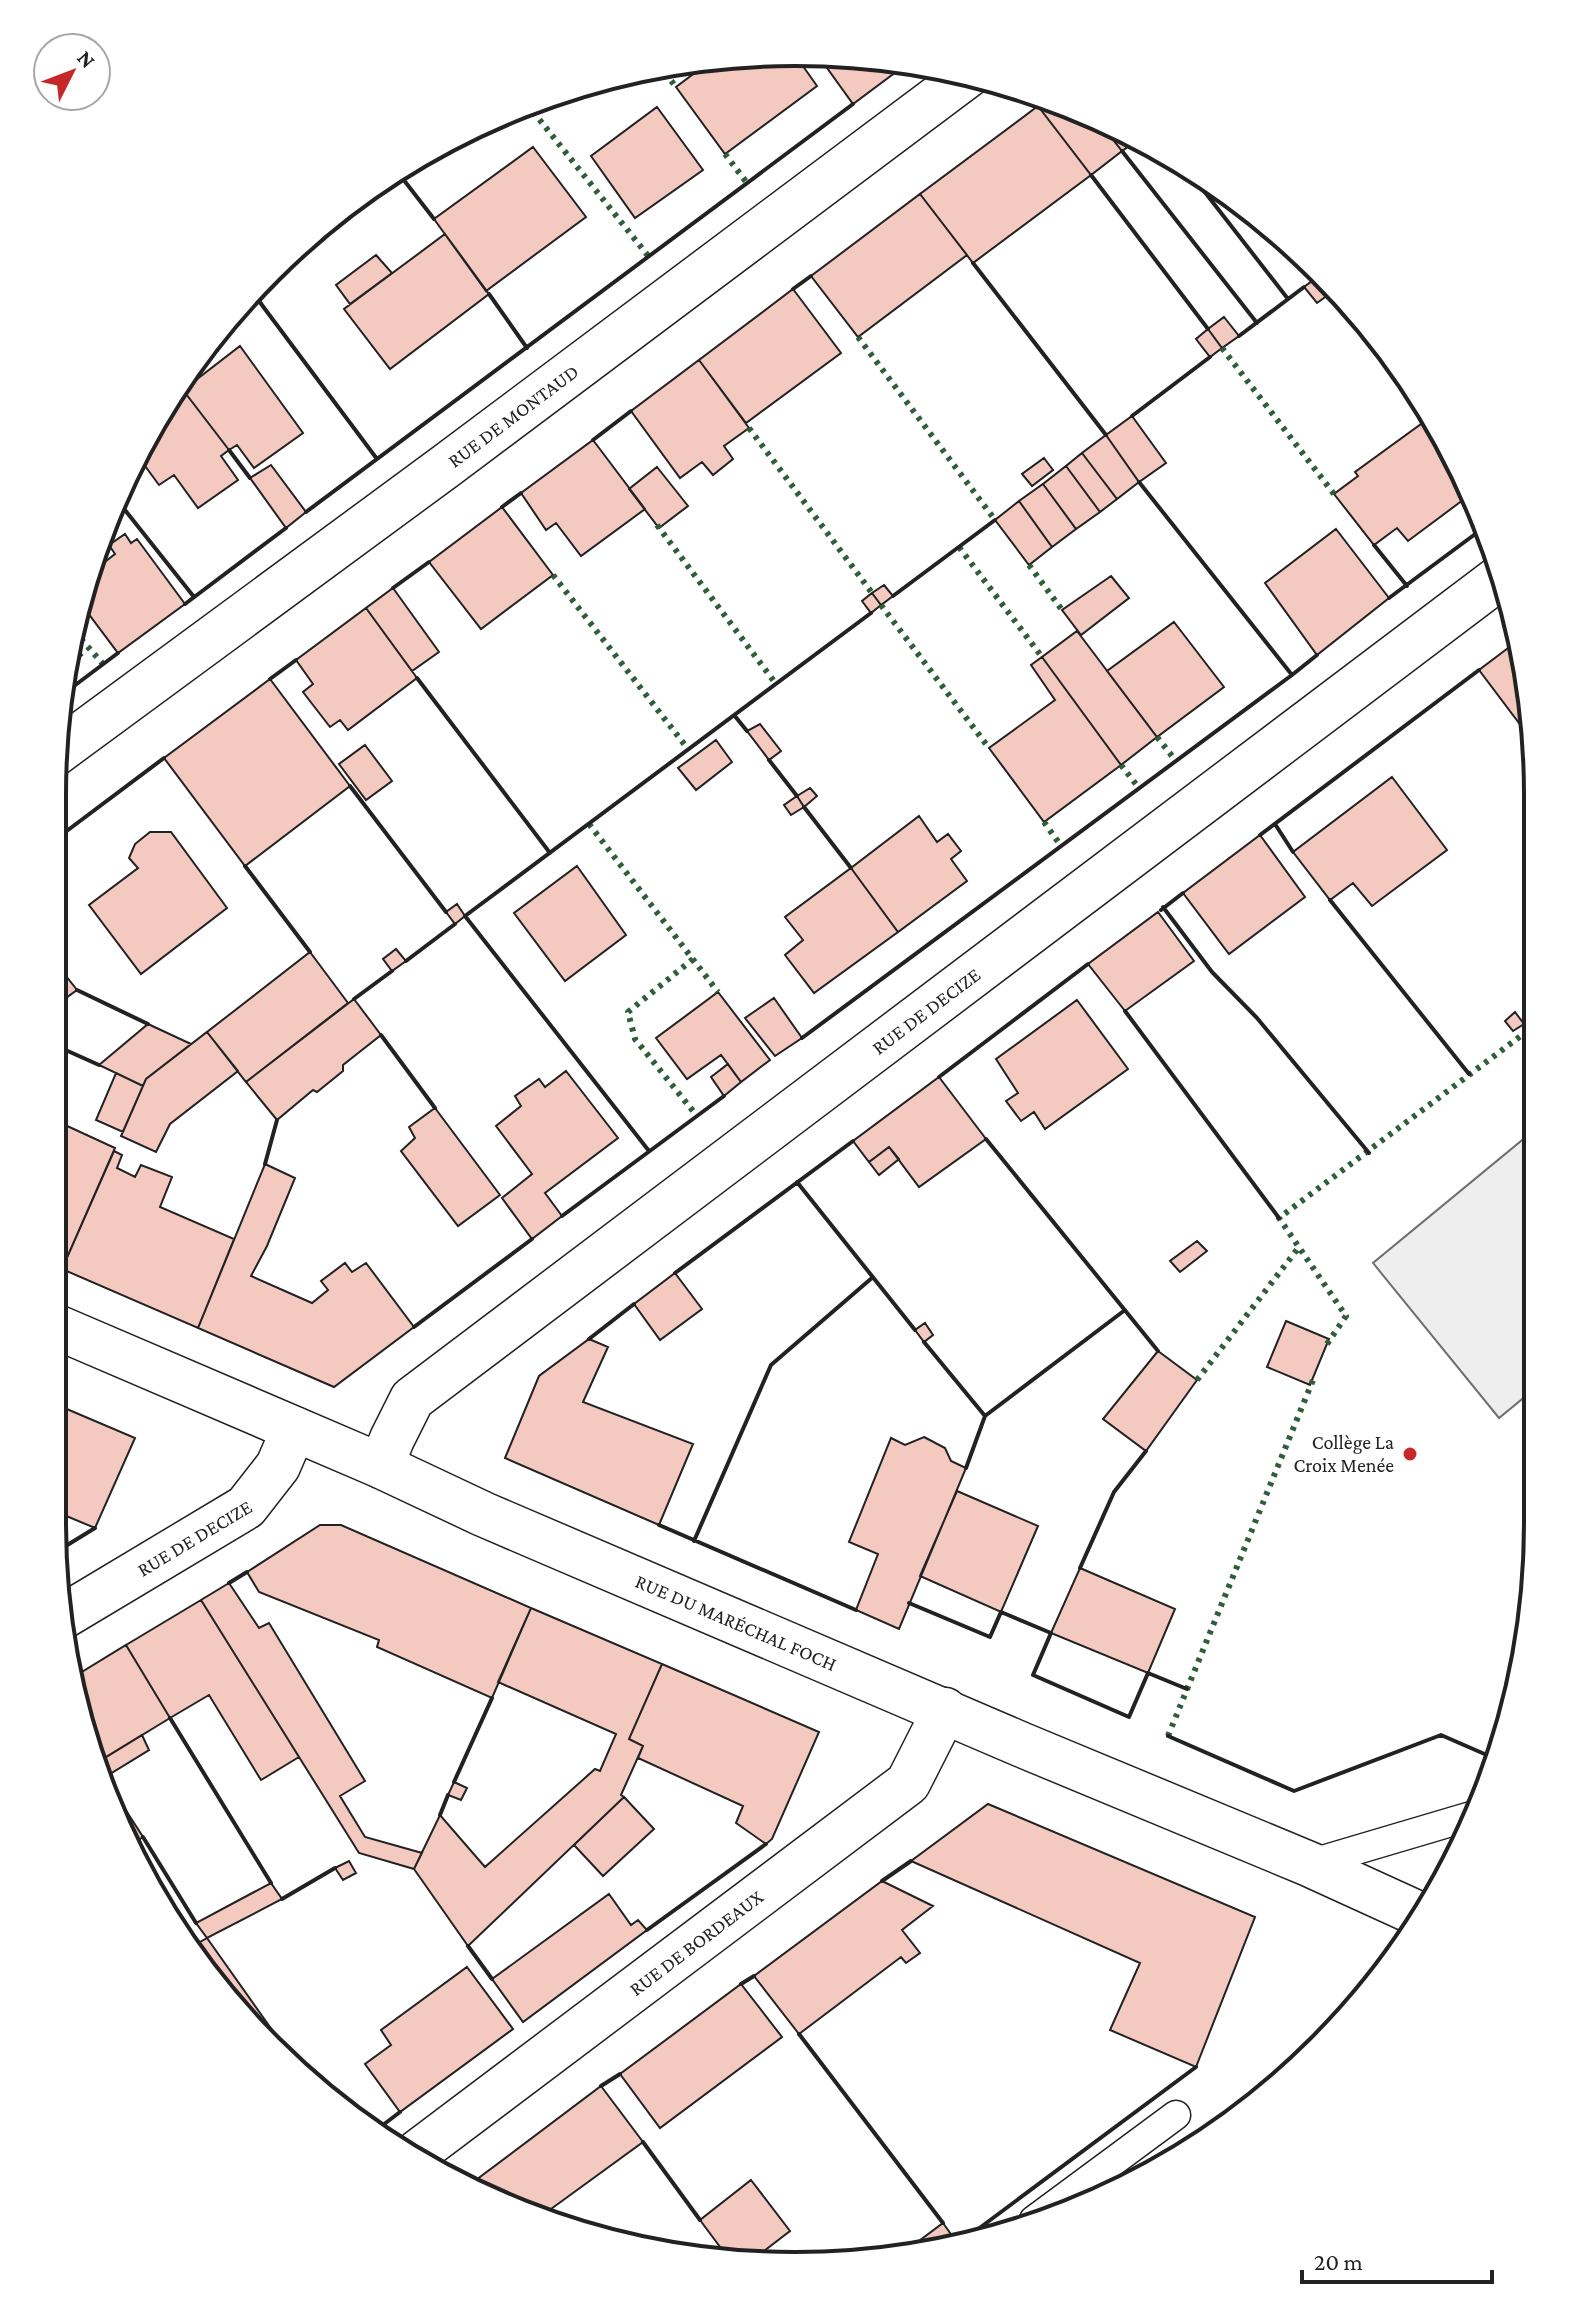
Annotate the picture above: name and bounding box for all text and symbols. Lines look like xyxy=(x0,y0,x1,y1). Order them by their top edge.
north arrow xyxy=(32,32,112,112)
text: N xyxy=(72,45,101,73)
street label: RUE DE MONTAUD xyxy=(444,360,583,472)
street label: RUE DE DECIZE xyxy=(868,963,984,1059)
place label: Collège La Croix Menée xyxy=(1294,1431,1394,1476)
marker: Collège La Croix Menée xyxy=(1401,1445,1419,1463)
street label: RUE DE DECIZE xyxy=(133,1495,256,1581)
street label: RUE DU MARÉCHAL FOCH xyxy=(632,1570,840,1675)
street label: RUE DE BORDEAUX xyxy=(625,1885,768,2000)
scale bar xyxy=(1302,2234,1492,2284)
text: 20 m xyxy=(1314,2248,1363,2275)

